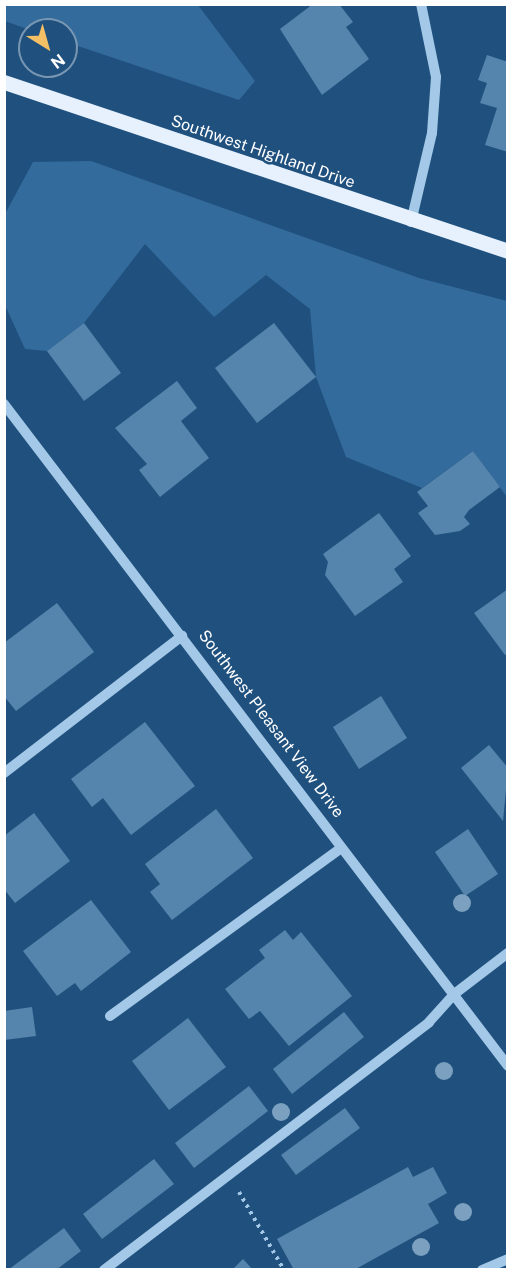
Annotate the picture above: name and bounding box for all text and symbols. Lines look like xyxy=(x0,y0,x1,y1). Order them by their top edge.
north arrow xyxy=(18,18,78,78)
text: N xyxy=(47,50,69,73)
street label: Southwest Highland Drive xyxy=(168,111,358,193)
street label: Southwest Pleasant View Drive xyxy=(194,626,348,822)

